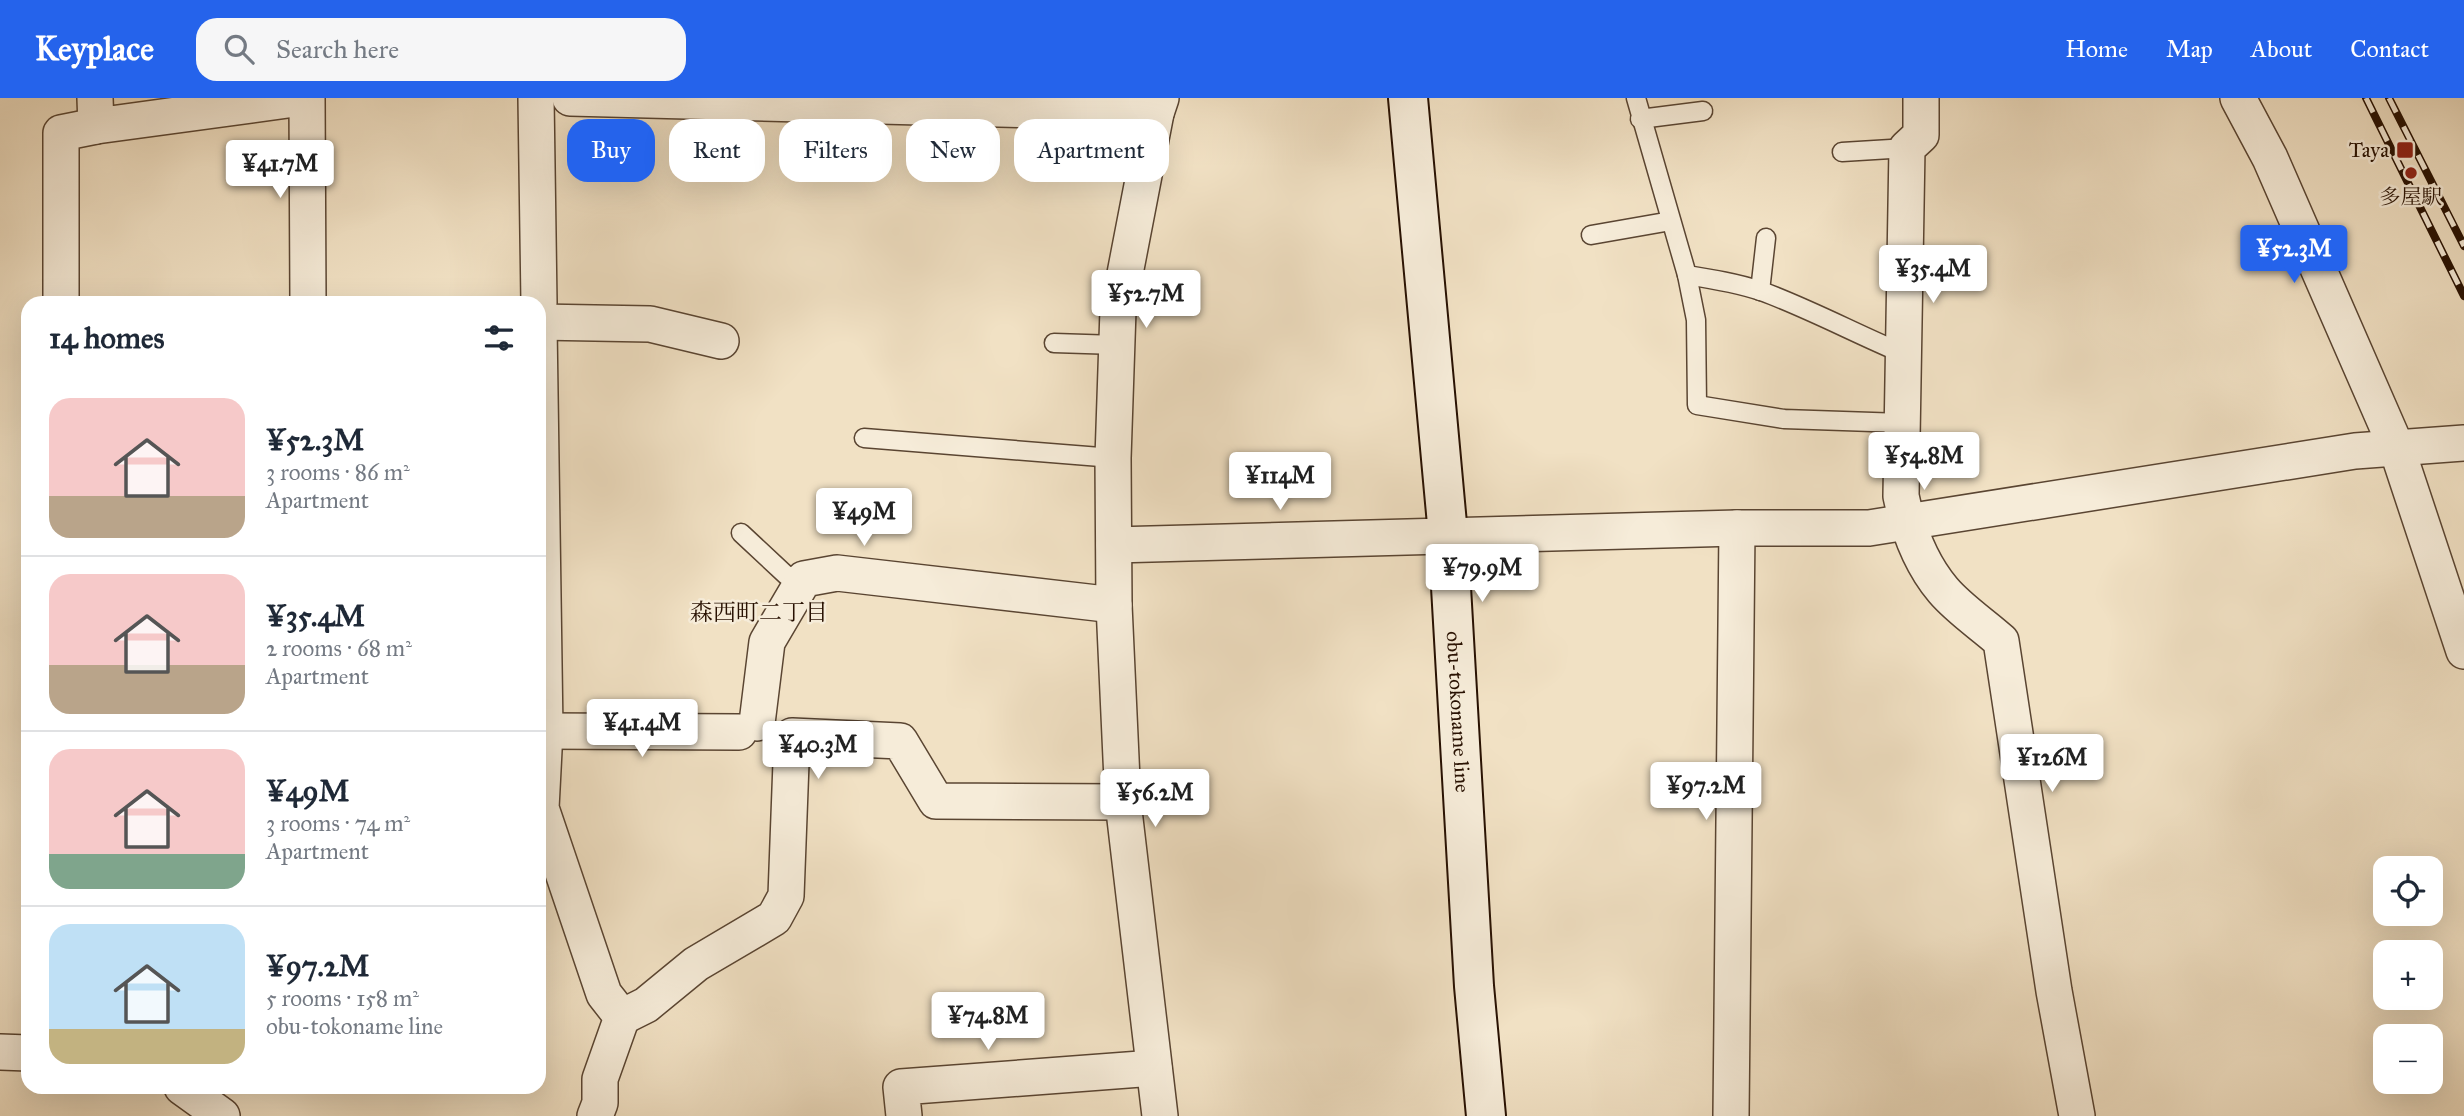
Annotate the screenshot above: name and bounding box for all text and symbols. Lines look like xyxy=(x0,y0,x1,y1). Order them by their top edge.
search box xyxy=(196,18,686,81)
text: Keyplace xyxy=(35,29,154,69)
icon: search xyxy=(220,30,258,68)
text: Search here xyxy=(276,33,399,65)
text: Home xyxy=(2065,34,2128,64)
text: Map xyxy=(2166,34,2213,64)
text: About xyxy=(2251,34,2312,64)
text: Contact xyxy=(2350,34,2429,64)
chip: Buy xyxy=(567,119,655,182)
chip: Rent xyxy=(669,119,765,182)
chip: Filters xyxy=(779,119,892,182)
chip: New xyxy=(906,119,1000,182)
chip: Apartment xyxy=(1014,119,1169,182)
place label: Taya xyxy=(2349,137,2389,163)
pin: ¥41.7M xyxy=(223,140,337,200)
marker: Taya xyxy=(2395,140,2415,160)
text: ¥41.7M xyxy=(242,149,318,177)
marker: 多屋駅 xyxy=(2403,165,2419,181)
place label: 多屋駅 xyxy=(2380,184,2443,210)
pin: ¥52.3M xyxy=(2237,226,2351,285)
text: ¥52.3M xyxy=(2256,234,2332,262)
pin: ¥35.4M xyxy=(1876,246,1990,305)
text: ¥35.4M xyxy=(1895,254,1971,282)
pin: ¥52.7M xyxy=(1089,271,1203,330)
text: ¥52.7M xyxy=(1108,279,1185,307)
icon: filters xyxy=(480,319,518,357)
text: 14 homes xyxy=(49,320,164,356)
text: ¥52.3M xyxy=(266,422,364,458)
icon: home xyxy=(105,426,189,510)
pin: ¥54.8M xyxy=(1867,432,1981,492)
text: ¥54.8M xyxy=(1884,441,1964,469)
pin: ¥114M xyxy=(1231,452,1329,512)
text: 3 rooms · 86 m² xyxy=(266,458,410,486)
text: ¥114M xyxy=(1245,461,1315,489)
text: Apartment xyxy=(266,486,369,514)
pin: ¥49M xyxy=(823,489,905,548)
text: ¥49M xyxy=(832,497,896,525)
pin: ¥79.9M xyxy=(1425,545,1539,604)
text: ¥79.9M xyxy=(1442,553,1522,581)
text: ¥35.4M xyxy=(266,598,365,634)
district label: 森西町二丁目 xyxy=(690,598,828,626)
icon: home xyxy=(105,602,189,686)
street label: obu-tokoname line xyxy=(1441,630,1476,794)
text: 2 rooms · 68 m² xyxy=(266,634,412,662)
text: Apartment xyxy=(266,662,369,690)
pin: ¥41.4M xyxy=(585,700,699,759)
text: ¥41.4M xyxy=(603,708,681,736)
pin: ¥40.3M xyxy=(761,722,875,781)
text: ¥40.3M xyxy=(779,730,858,758)
pin: ¥126M xyxy=(2003,734,2101,794)
text: ¥126M xyxy=(2016,743,2088,771)
pin: ¥97.2M xyxy=(1649,762,1763,822)
pin: ¥56.2M xyxy=(1098,770,1212,829)
text: ¥97.2M xyxy=(1666,771,1746,799)
text: ¥49M xyxy=(266,773,349,809)
icon: home xyxy=(105,777,189,861)
text: ¥56.2M xyxy=(1116,778,1194,806)
text: 3 rooms · 74 m² xyxy=(266,809,410,837)
text: Apartment xyxy=(266,837,369,865)
map controls xyxy=(2373,856,2443,1094)
button: locate xyxy=(2373,856,2443,926)
button: + xyxy=(2373,940,2443,1010)
text: ¥97.2M xyxy=(266,948,369,984)
icon: home xyxy=(105,952,189,1036)
text: 5 rooms · 158 m² xyxy=(266,984,419,1012)
pin: ¥74.8M xyxy=(931,992,1045,1052)
text: ¥74.8M xyxy=(948,1001,1028,1029)
text: obu-tokoname line xyxy=(266,1012,443,1040)
button: − xyxy=(2373,1024,2443,1094)

